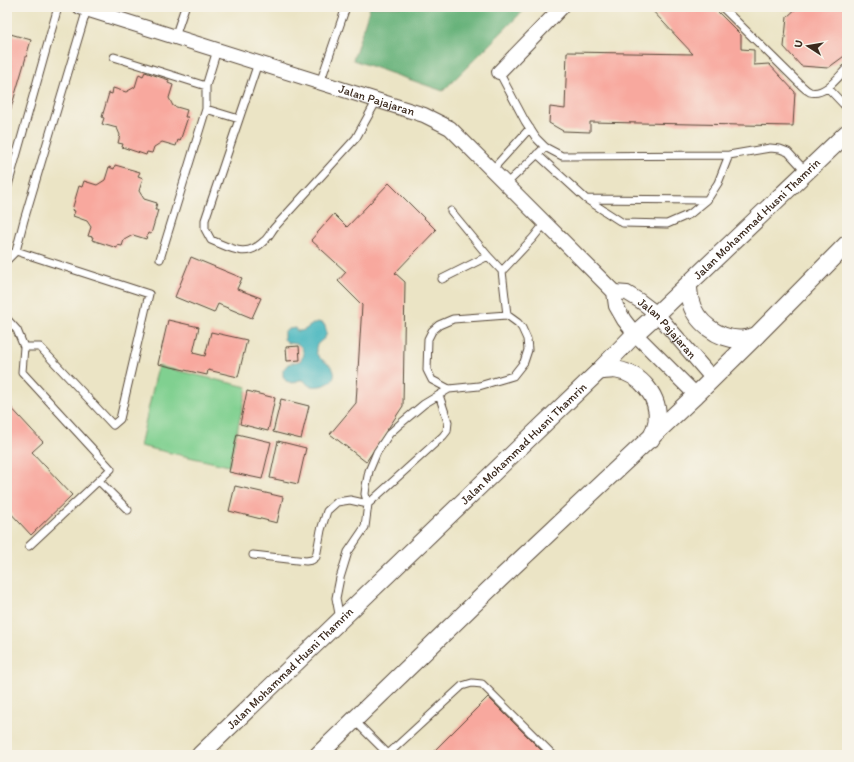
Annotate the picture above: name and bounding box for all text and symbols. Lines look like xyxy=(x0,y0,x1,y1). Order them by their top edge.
north arrow xyxy=(788,26,828,66)
text: U xyxy=(792,39,806,49)
street label: Jalan Pajajaran xyxy=(337,82,417,119)
street label: Jalan Mohammad Husni Thamrin xyxy=(691,155,823,282)
street label: Jalan Pajajaran xyxy=(635,295,700,362)
street label: Jalan Mohammad Husni Thamrin xyxy=(458,380,590,508)
street label: Jalan Mohammad Husni Thamrin xyxy=(224,604,356,732)

